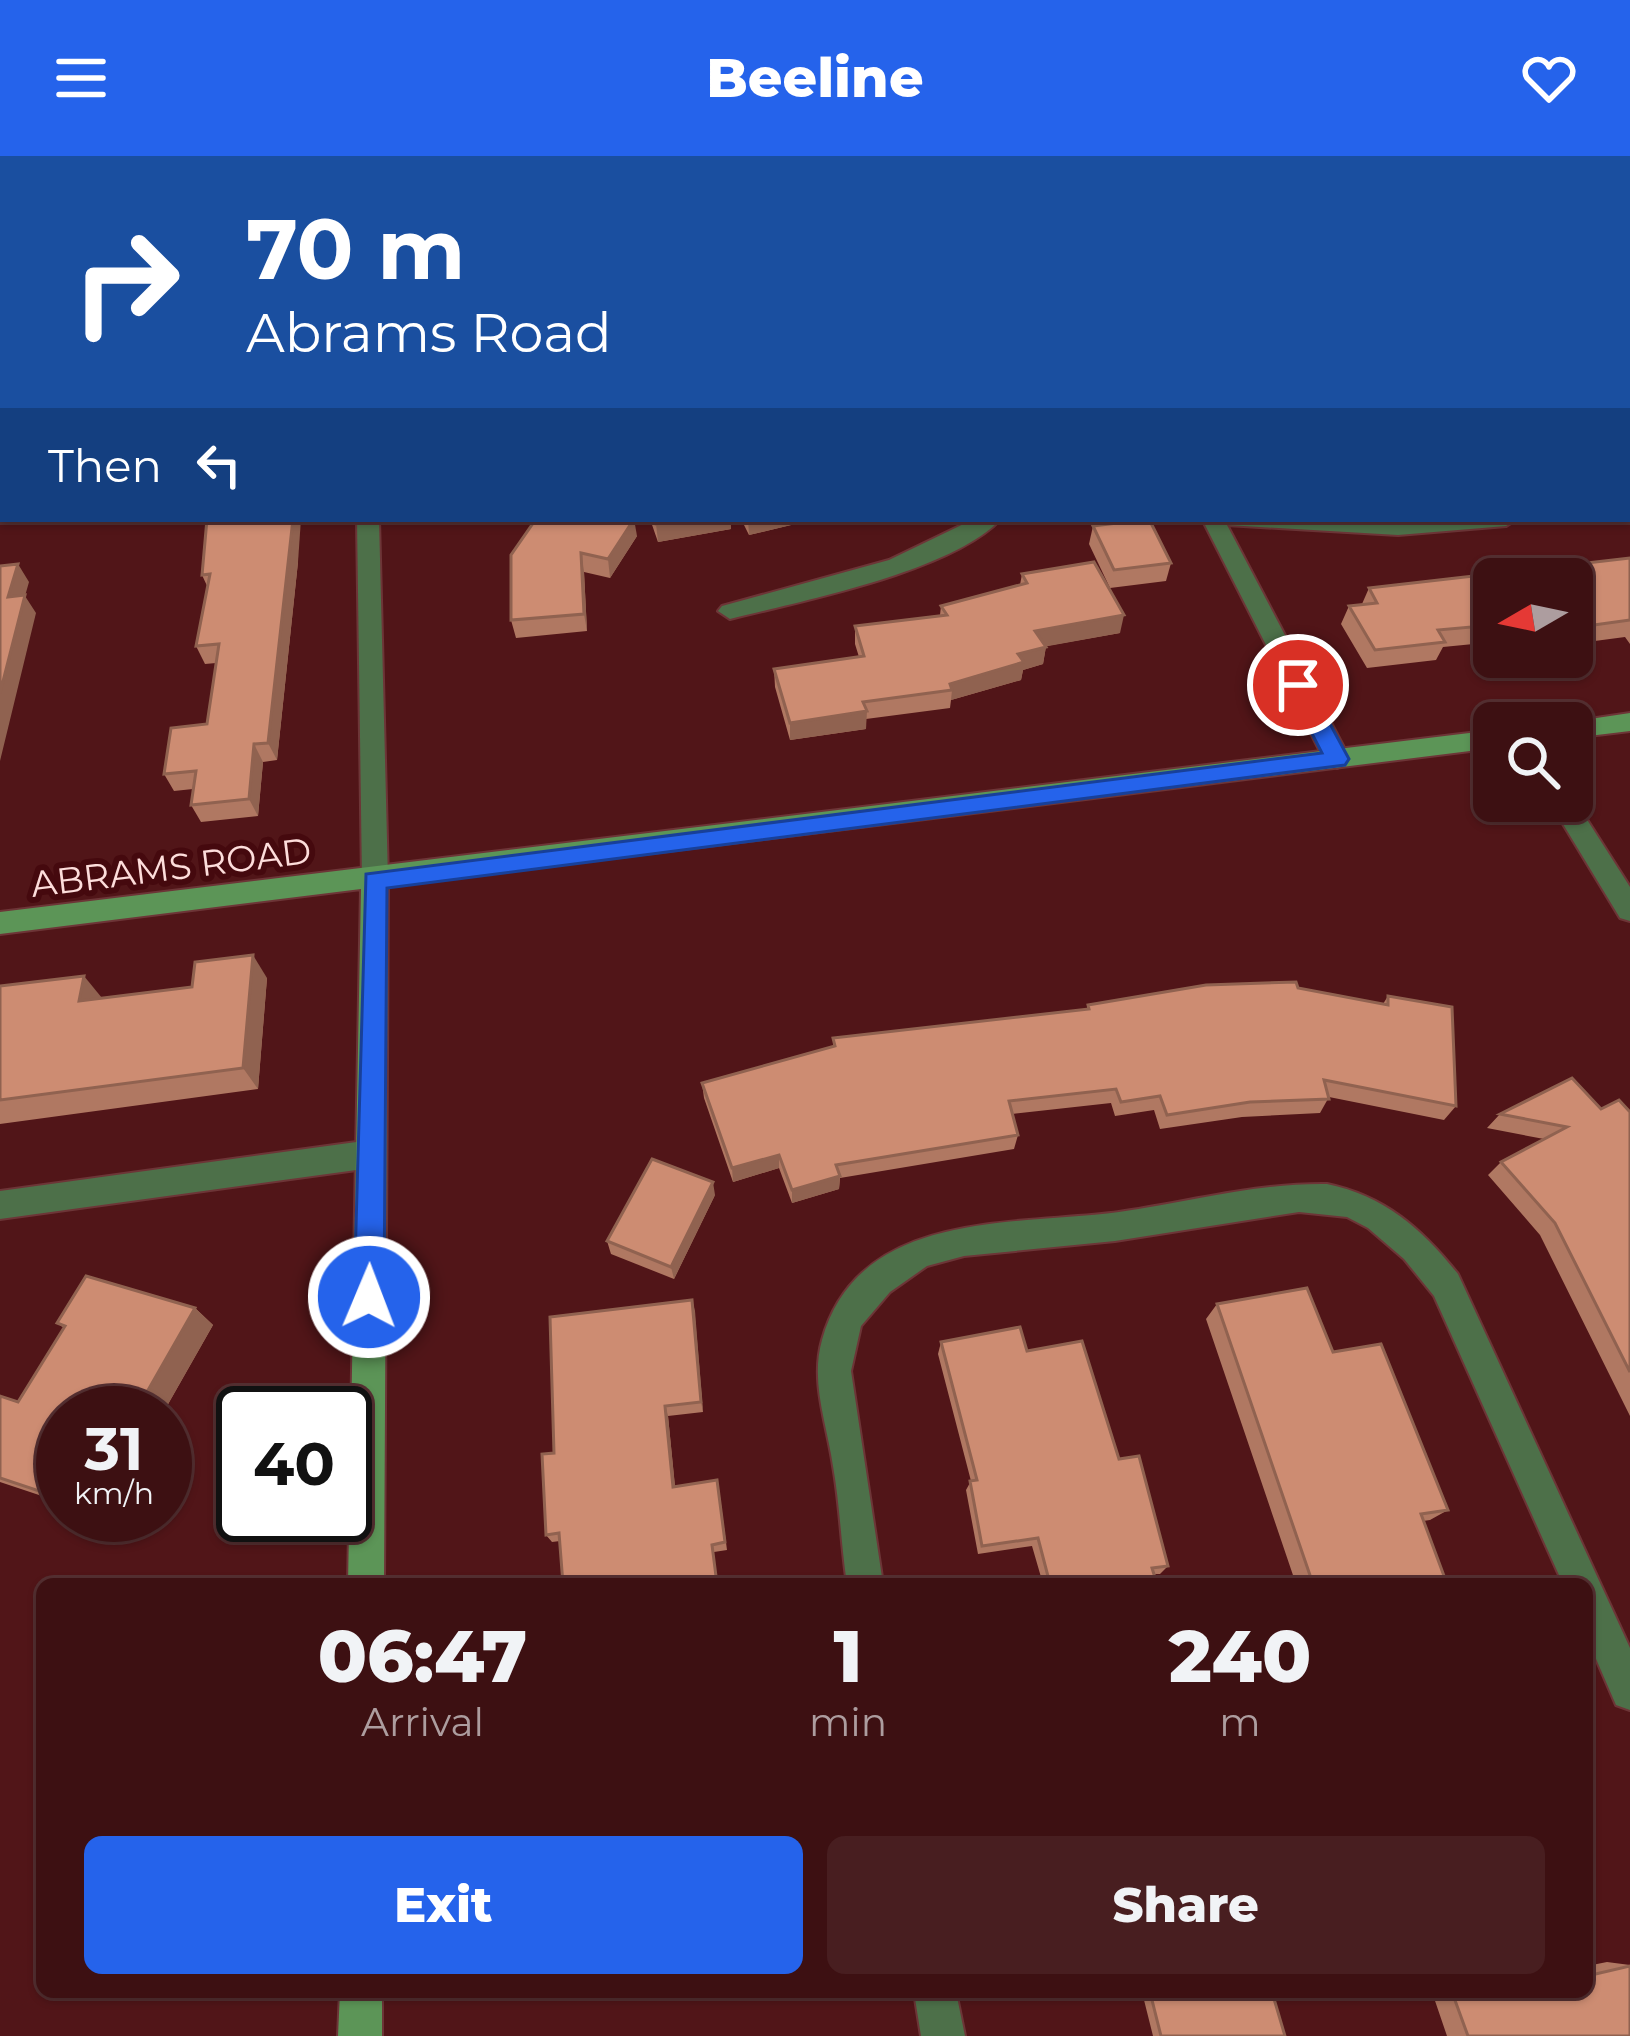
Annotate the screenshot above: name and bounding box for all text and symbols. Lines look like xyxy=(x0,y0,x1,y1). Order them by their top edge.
icon: menu xyxy=(48,45,114,111)
text: Beeline xyxy=(706,45,924,111)
icon: heart xyxy=(1516,45,1582,111)
text: 70 m xyxy=(246,198,465,300)
icon: right xyxy=(48,204,204,360)
text: Abrams Road xyxy=(246,300,612,366)
icon: left xyxy=(186,432,252,498)
text: Then xyxy=(48,438,162,493)
north arrow xyxy=(1473,558,1593,678)
map controls xyxy=(1473,558,1593,822)
pin xyxy=(1247,634,1349,736)
icon: arrive xyxy=(1265,652,1331,718)
button: search xyxy=(1473,702,1593,822)
street label: ABRAMS ROAD xyxy=(28,828,314,906)
position arrow xyxy=(306,1234,432,1360)
speed limit sign: 40 xyxy=(216,1386,372,1542)
text: 31 xyxy=(84,1412,144,1485)
text: km/h xyxy=(74,1475,154,1512)
text: 06:47 xyxy=(318,1612,527,1700)
text: 1 xyxy=(833,1612,863,1700)
text: 240 xyxy=(1169,1612,1311,1700)
text: Arrival xyxy=(361,1698,484,1746)
text: min xyxy=(809,1698,887,1746)
text: m xyxy=(1219,1698,1261,1746)
button: Exit xyxy=(84,1836,803,1974)
button: Share xyxy=(827,1836,1545,1974)

